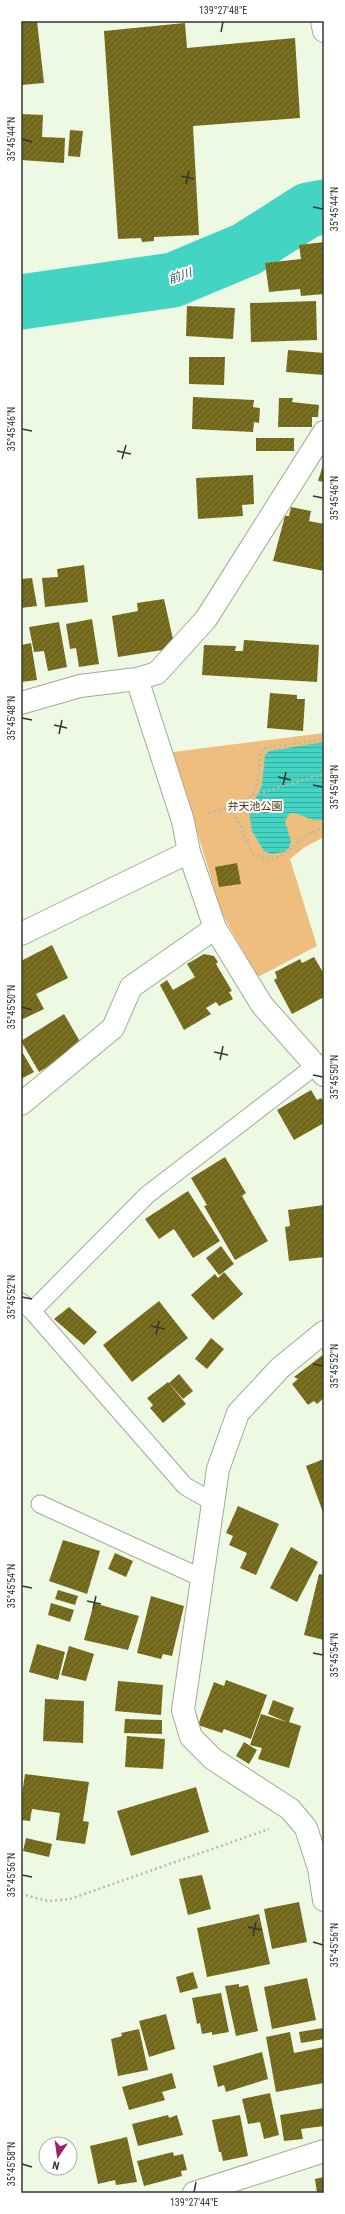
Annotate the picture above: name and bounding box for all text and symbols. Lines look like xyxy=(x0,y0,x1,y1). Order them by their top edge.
text: 139°27'48"E xyxy=(199,5,247,16)
text: 35°45'44"N xyxy=(6,117,17,161)
text: 35°45'44"N xyxy=(329,187,340,231)
water label: 前川 xyxy=(166,265,196,287)
text: 35°45'46"N xyxy=(6,407,17,451)
text: 35°45'46"N xyxy=(329,476,340,520)
text: 35°45'48"N xyxy=(6,696,17,740)
text: 35°45'48"N xyxy=(329,765,340,809)
park label: 弁天池公園 xyxy=(228,800,283,813)
text: 35°45'50"N xyxy=(6,985,17,1029)
text: 35°45'50"N xyxy=(329,1055,340,1099)
text: 35°45'52"N xyxy=(6,1275,17,1319)
text: 35°45'52"N xyxy=(329,1344,340,1388)
text: 35°45'54"N xyxy=(6,1564,17,1608)
text: 35°45'54"N xyxy=(329,1633,340,1677)
text: 35°45'56"N xyxy=(6,1853,17,1897)
text: 35°45'56"N xyxy=(329,1923,340,1967)
north arrow xyxy=(38,2136,78,2176)
text: 35°45'58"N xyxy=(6,2142,17,2186)
text: N xyxy=(51,2158,61,2172)
text: 139°27'44"E xyxy=(170,2197,218,2208)

